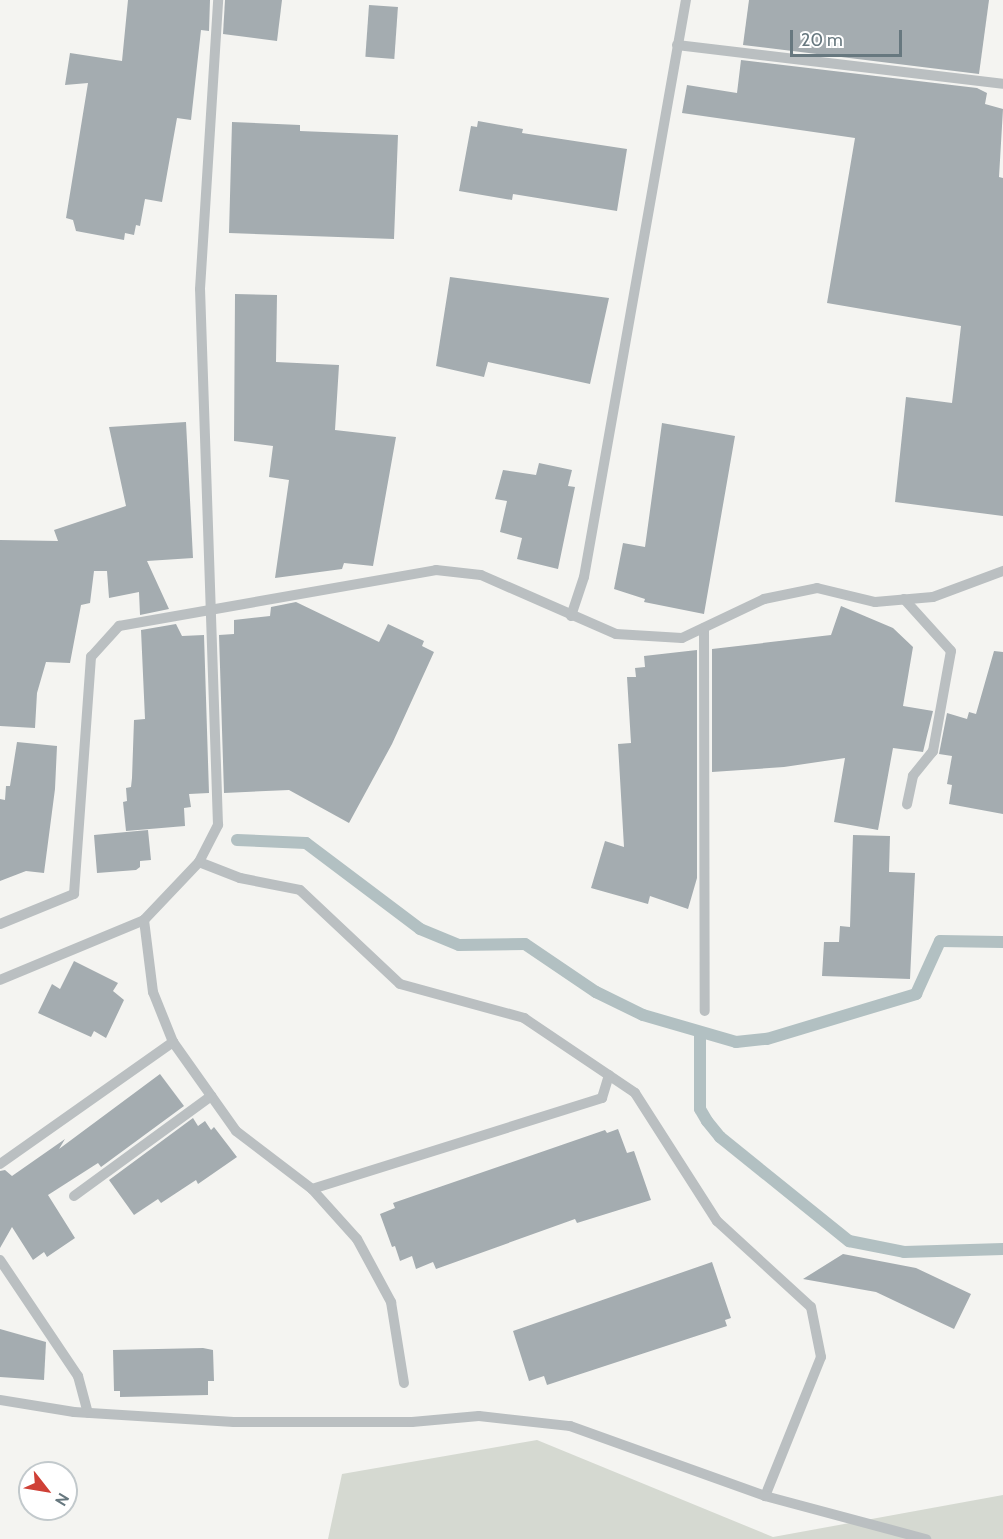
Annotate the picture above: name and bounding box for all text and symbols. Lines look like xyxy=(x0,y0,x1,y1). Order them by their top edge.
scale bar xyxy=(793,18,906,56)
text: 20 m xyxy=(801,29,843,51)
north arrow xyxy=(18,1461,78,1521)
text: N xyxy=(51,1490,73,1509)

